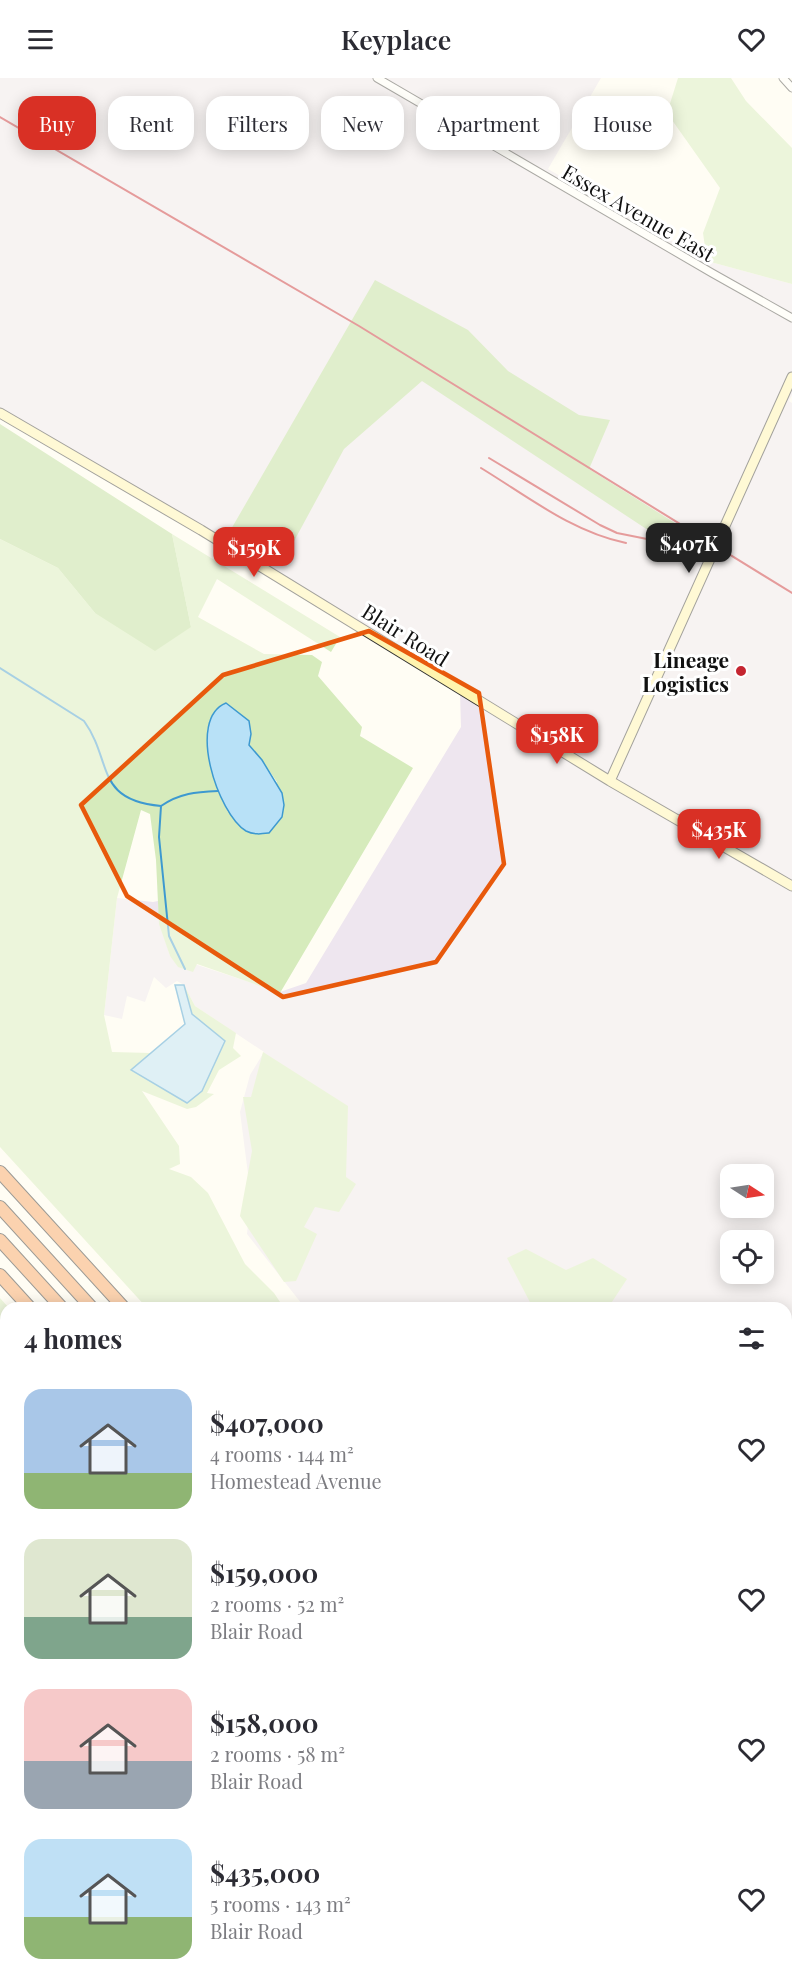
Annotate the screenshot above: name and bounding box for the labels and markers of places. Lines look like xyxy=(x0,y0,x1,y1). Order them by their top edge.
pin: $407K xyxy=(647,523,731,574)
pin: $159K xyxy=(212,527,296,578)
place label: Lineage Logistics xyxy=(642,645,729,697)
marker: Lineage Logistics xyxy=(734,664,748,678)
pin: $158K xyxy=(515,714,599,765)
pin: $435K xyxy=(677,809,761,860)

